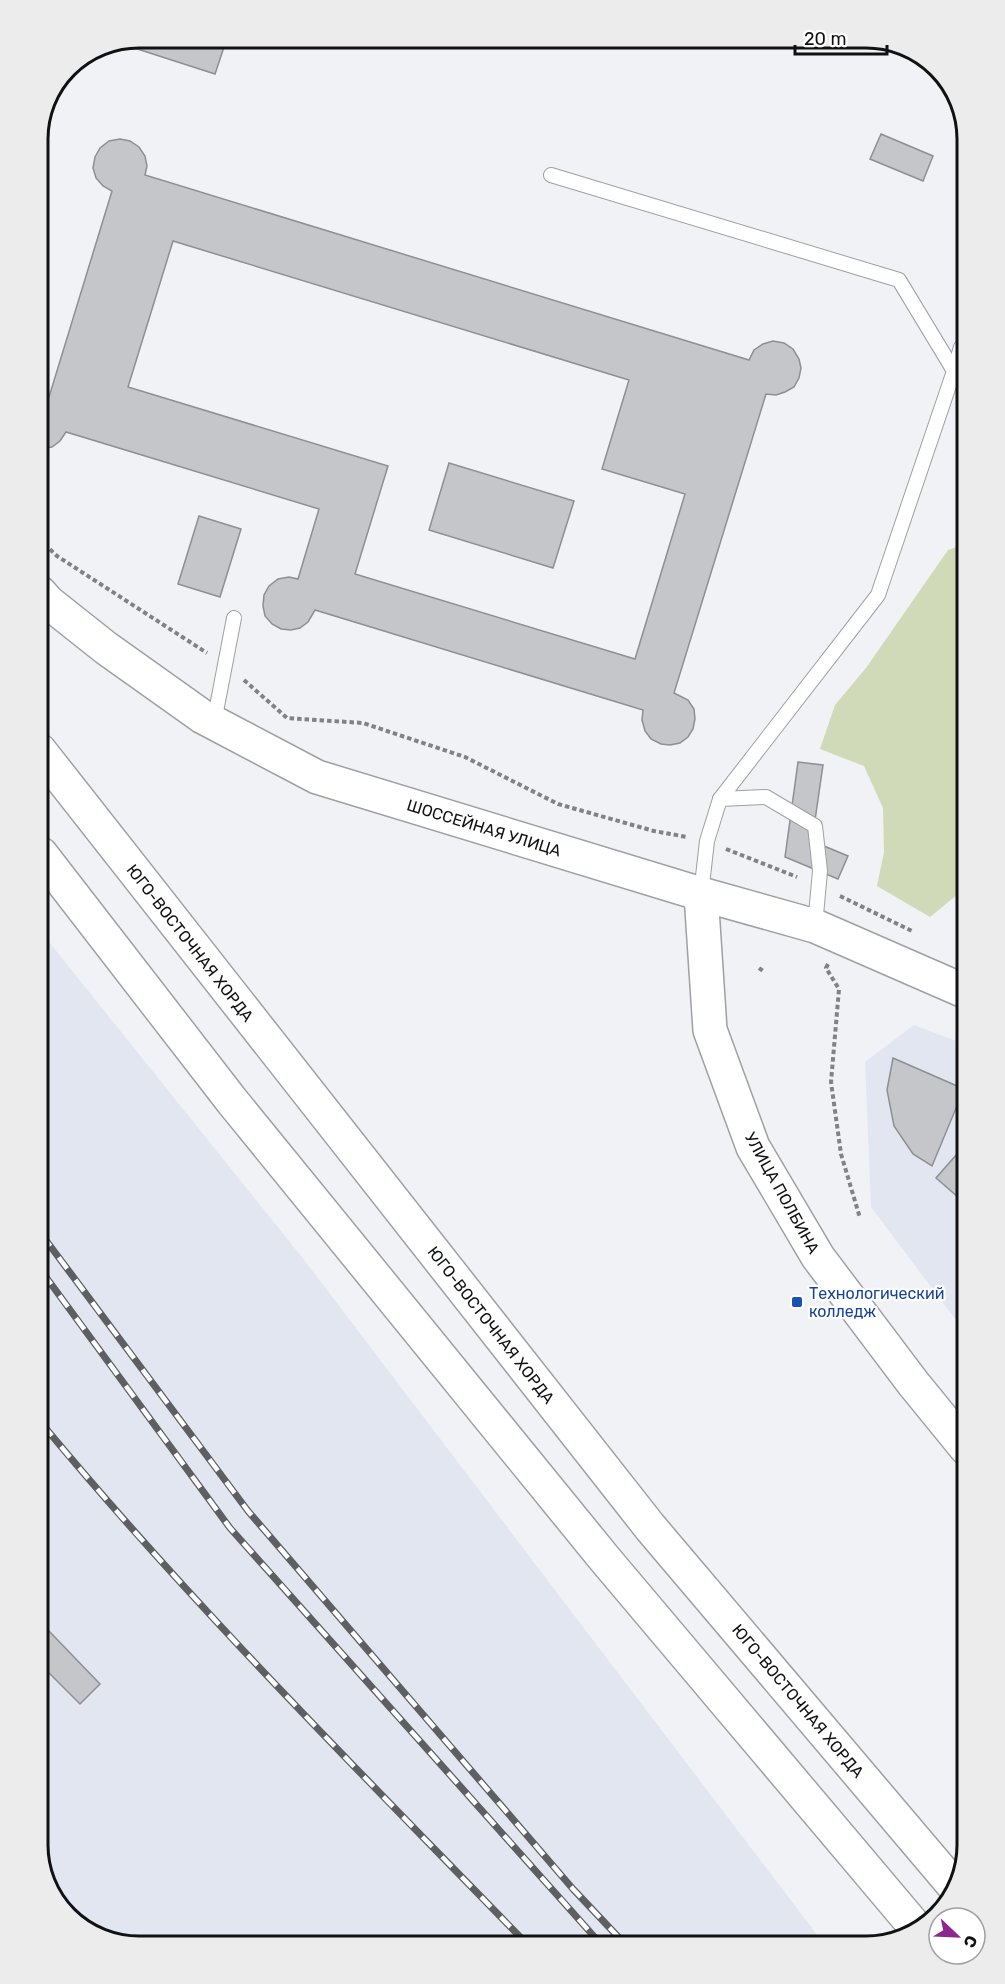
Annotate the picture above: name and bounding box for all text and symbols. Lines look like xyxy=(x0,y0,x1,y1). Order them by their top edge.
scale bar xyxy=(795,18,886,56)
text: 20 m xyxy=(804,28,846,50)
street label: ШОССЕЙНАЯ УЛИЦА xyxy=(405,795,564,861)
street label: ЮГО-ВОСТОЧНАЯ ХОРДА xyxy=(123,861,258,1026)
street label: УЛИЦА ПОЛБИНА xyxy=(741,1129,823,1257)
street label: ЮГО-ВОСТОЧНАЯ ХОРДА xyxy=(424,1243,559,1408)
place label: Технологический колледж xyxy=(809,1284,944,1321)
marker: Технологический колледж xyxy=(790,1295,804,1309)
street label: ЮГО-ВОСТОЧНАЯ ХОРДА xyxy=(728,1620,868,1782)
north arrow xyxy=(927,1906,987,1966)
text: С xyxy=(959,1933,981,1951)

